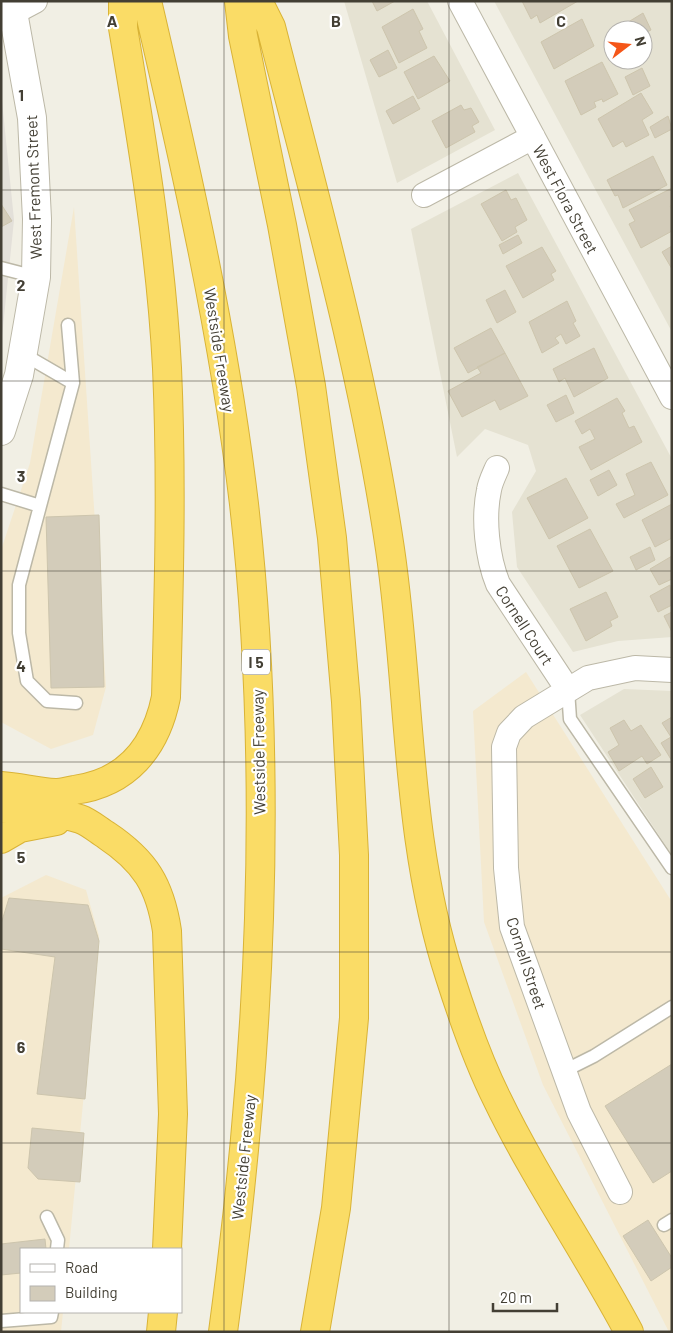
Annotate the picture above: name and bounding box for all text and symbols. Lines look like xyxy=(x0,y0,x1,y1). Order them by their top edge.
text: A xyxy=(107,11,118,30)
text: B xyxy=(331,11,341,30)
text: C xyxy=(556,11,566,30)
north arrow xyxy=(603,20,653,70)
text: N xyxy=(632,34,650,48)
text: 1 xyxy=(18,85,24,104)
street label: West Fremont Street xyxy=(21,114,45,260)
street label: West Flora Street xyxy=(529,141,603,257)
text: 2 xyxy=(17,275,26,294)
street label: Westside Freeway xyxy=(201,286,239,414)
text: 3 xyxy=(17,466,25,485)
street label: Cornell Court xyxy=(492,582,558,668)
road number: I 5 xyxy=(242,650,270,674)
text: 4 xyxy=(16,656,26,675)
street label: Westside Freeway xyxy=(247,688,269,815)
text: 5 xyxy=(17,847,26,866)
street label: Cornell Street xyxy=(503,915,551,1011)
text: 6 xyxy=(17,1037,26,1056)
street label: Westside Freeway xyxy=(227,1093,259,1221)
legend xyxy=(20,1248,182,1313)
text: Road xyxy=(65,1258,98,1276)
scale bar xyxy=(493,1280,557,1312)
text: Building xyxy=(65,1283,118,1301)
text: 20 m xyxy=(500,1288,532,1306)

